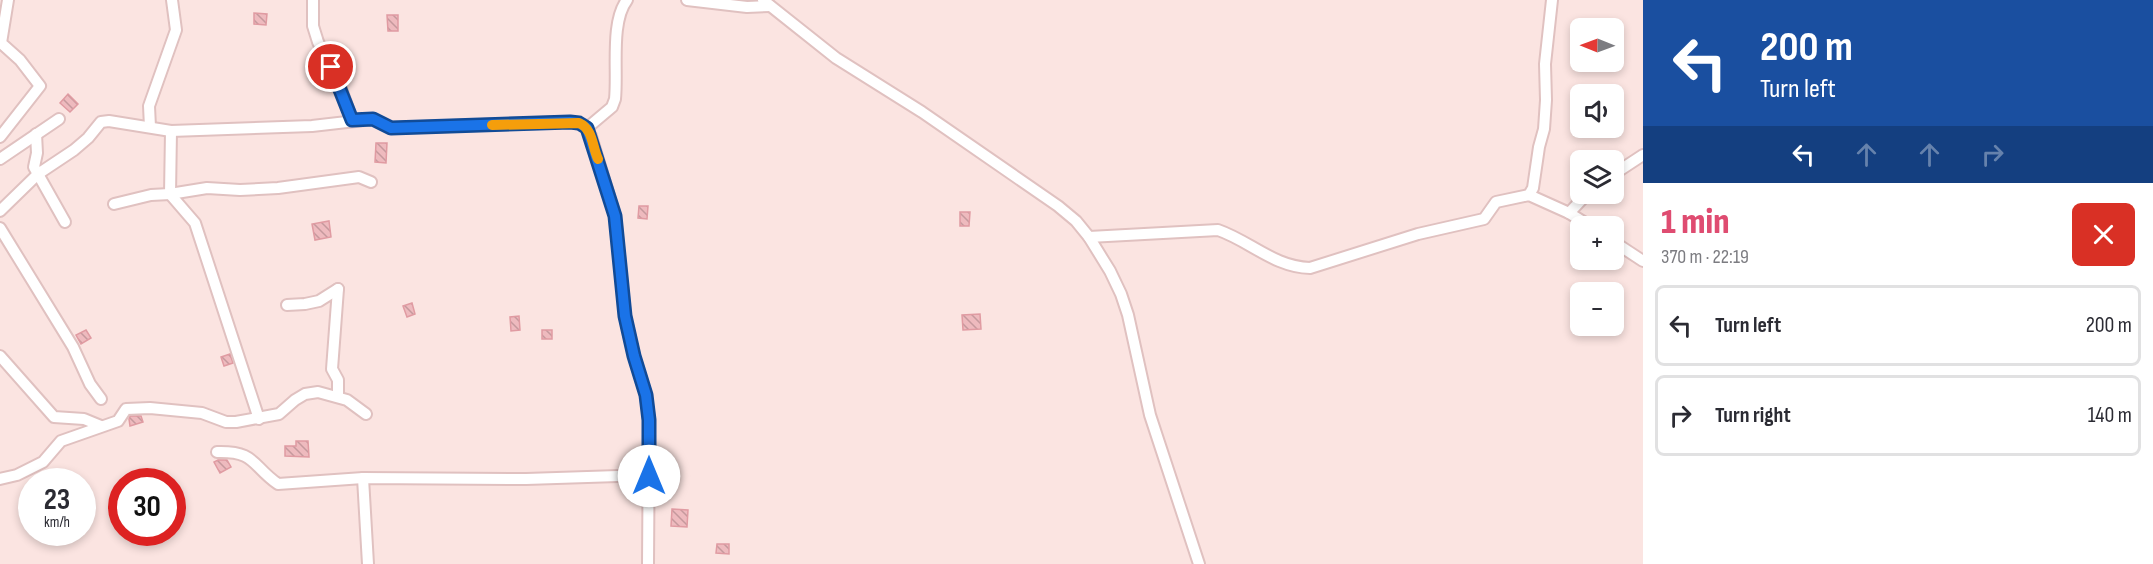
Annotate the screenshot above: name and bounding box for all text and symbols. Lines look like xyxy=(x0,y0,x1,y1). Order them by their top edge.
north arrow xyxy=(1570,18,1624,72)
map controls xyxy=(1570,18,1624,336)
text: 200 m xyxy=(1760,22,1853,73)
icon: left xyxy=(1661,24,1739,102)
pin xyxy=(305,41,356,92)
icon: arrive xyxy=(314,50,347,83)
text: Turn left xyxy=(1760,73,1836,105)
button: sound xyxy=(1570,84,1624,138)
icon: left xyxy=(1787,138,1820,171)
icon: ahead xyxy=(1850,138,1883,171)
icon: ahead xyxy=(1913,138,1946,171)
icon: right xyxy=(1976,138,2009,171)
button: layers xyxy=(1570,150,1624,204)
text: 1 min xyxy=(1661,201,1729,244)
button: close xyxy=(2072,203,2135,266)
button: + xyxy=(1570,216,1624,270)
text: 370 m · 22:19 xyxy=(1661,245,1749,269)
button: − xyxy=(1570,282,1624,336)
icon: left xyxy=(1664,309,1697,342)
text: Turn left xyxy=(1715,312,1781,339)
text: 200 m xyxy=(2086,312,2132,339)
icon: right xyxy=(1664,399,1697,432)
text: Turn right xyxy=(1715,402,1791,429)
text: 140 m xyxy=(2088,402,2132,429)
position arrow xyxy=(617,444,681,508)
speed limit sign: 30 xyxy=(108,468,186,546)
text: 23 xyxy=(44,482,70,518)
text: km/h xyxy=(44,513,70,532)

